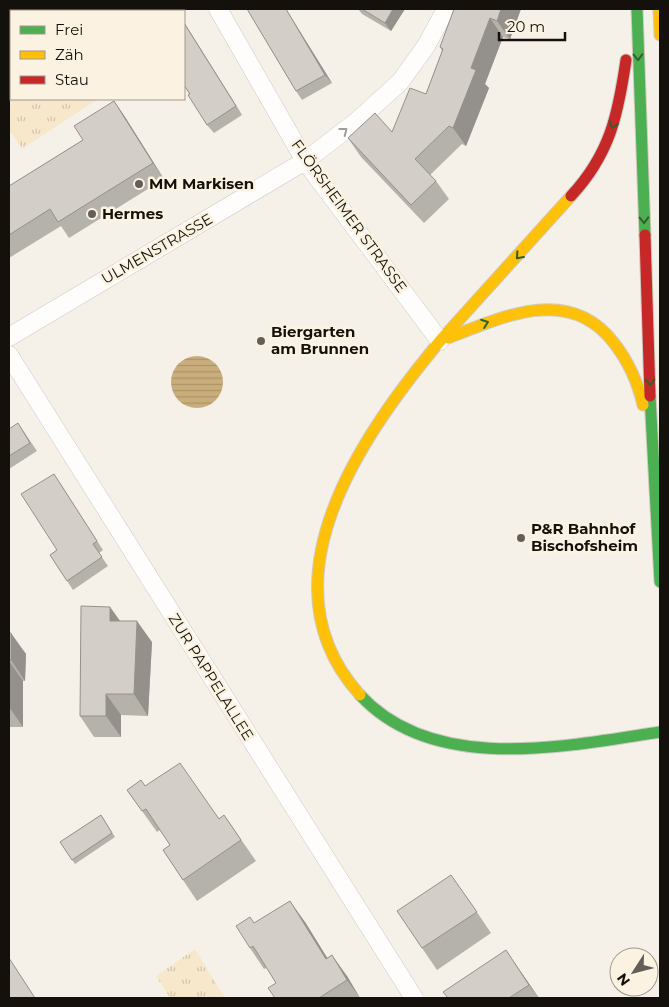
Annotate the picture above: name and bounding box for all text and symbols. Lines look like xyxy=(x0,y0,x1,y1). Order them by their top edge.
legend xyxy=(10,10,185,100)
scale bar xyxy=(499,10,565,42)
text: 20 m xyxy=(507,17,545,36)
text: Frei xyxy=(55,20,83,39)
text: Zäh xyxy=(55,45,84,64)
one-way arrow xyxy=(633,54,644,62)
text: Stau xyxy=(55,70,89,89)
one-way arrow xyxy=(609,121,619,129)
one-way arrow xyxy=(338,128,348,137)
street label: FLÖRSHEIMER STRASSE xyxy=(288,136,411,296)
place label: MM Markisen xyxy=(149,174,254,193)
marker: MM Markisen xyxy=(133,178,145,190)
place label: Hermes xyxy=(102,204,163,223)
marker: Hermes xyxy=(86,208,98,220)
street label: ULMENSTRASSE xyxy=(98,209,216,288)
one-way arrow xyxy=(639,216,650,224)
one-way arrow xyxy=(516,251,525,260)
one-way arrow xyxy=(481,319,489,329)
place label: Biergarten am Brunnen xyxy=(271,322,369,358)
marker: Biergarten am Brunnen xyxy=(255,335,267,347)
one-way arrow xyxy=(645,379,655,387)
place label: P&R Bahnhof Bischofsheim xyxy=(531,519,638,555)
marker: P&R Bahnhof Bischofsheim xyxy=(515,532,527,544)
street label: ZUR PAPPELALLEE xyxy=(165,610,258,744)
north arrow xyxy=(609,947,659,997)
text: N xyxy=(613,970,634,990)

